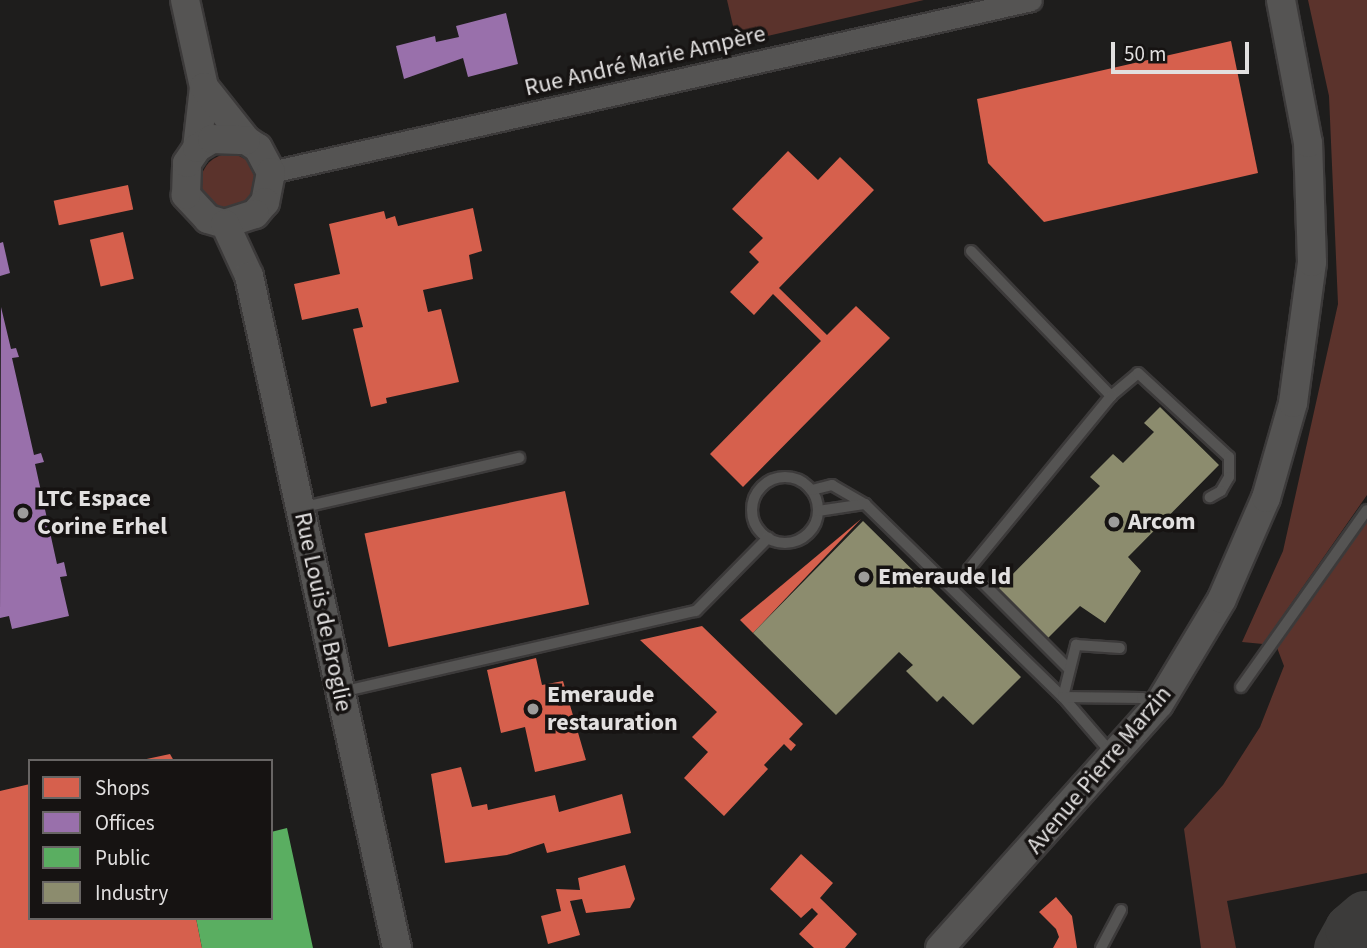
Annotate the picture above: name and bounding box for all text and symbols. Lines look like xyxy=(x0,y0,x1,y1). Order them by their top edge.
street label: Rue André Marie Ampère xyxy=(522,19,768,103)
scale bar xyxy=(1115,28,1253,72)
text: 50 m xyxy=(1124,39,1166,69)
place label: LTC Espace Corine Erhel xyxy=(37,485,167,541)
marker: LTC Espace Corine Erhel xyxy=(15,505,31,521)
place label: Arcom xyxy=(1128,508,1196,536)
street label: Rue Louis de Broglie xyxy=(288,510,358,714)
marker: Arcom xyxy=(1106,514,1122,530)
place label: Emeraude Id xyxy=(878,563,1011,591)
marker: Emeraude Id xyxy=(856,569,872,585)
street label: Avenue Pierre Marzin xyxy=(1020,680,1178,860)
place label: Emeraude restauration xyxy=(547,681,678,737)
marker: Emeraude restauration xyxy=(525,701,541,717)
legend xyxy=(28,759,273,920)
text: Shops xyxy=(95,773,149,803)
text: Offices xyxy=(95,808,155,838)
text: Public xyxy=(95,843,150,873)
text: Industry xyxy=(95,878,168,908)

